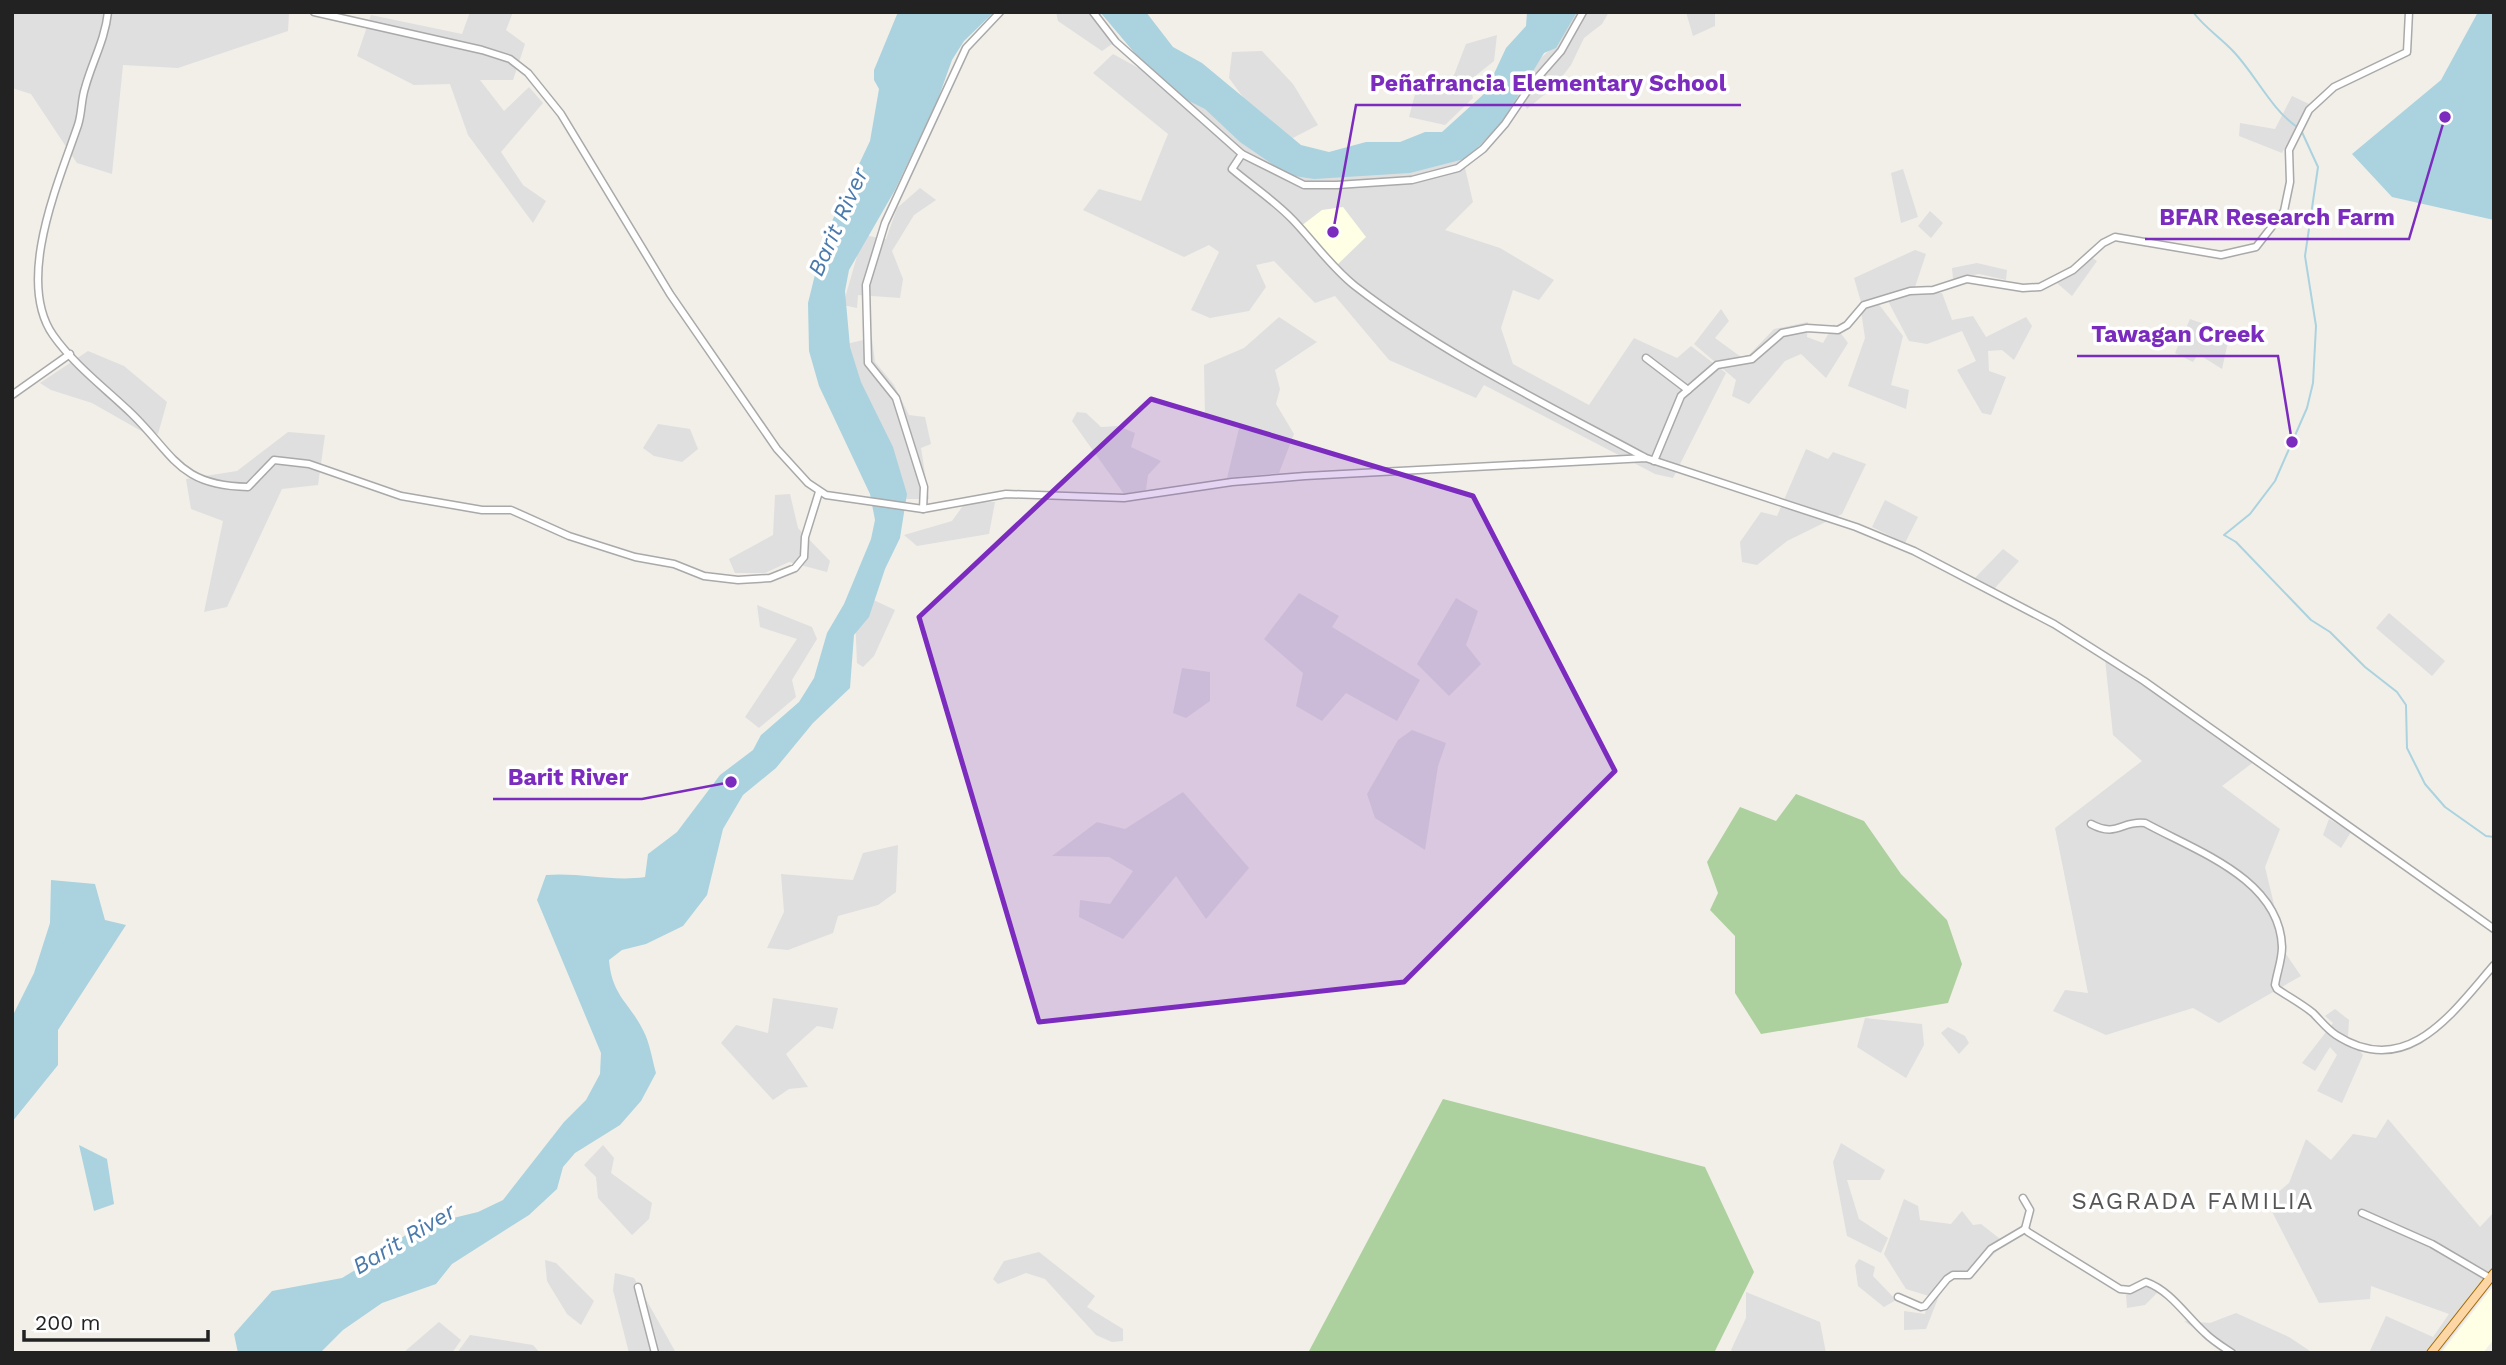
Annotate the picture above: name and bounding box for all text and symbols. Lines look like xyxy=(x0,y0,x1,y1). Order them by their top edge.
callout: Peñafrancia Elementary School xyxy=(1356,61,1741,105)
text: Peñafrancia Elementary School xyxy=(1370,70,1727,97)
water label: Barit River xyxy=(802,163,874,280)
callout: BFAR Research Farm xyxy=(2145,195,2409,239)
text: BFAR Research Farm xyxy=(2159,204,2395,231)
callout: Tawagan Creek xyxy=(2077,312,2278,356)
text: Tawagan Creek xyxy=(2091,321,2265,348)
callout: Barit River xyxy=(493,755,642,799)
text: Barit River xyxy=(508,764,628,791)
district label: SAGRADA FAMILIA xyxy=(2071,1187,2315,1215)
water label: Barit River xyxy=(348,1197,461,1280)
scale bar xyxy=(24,1298,208,1342)
text: 200 m xyxy=(35,1310,101,1335)

